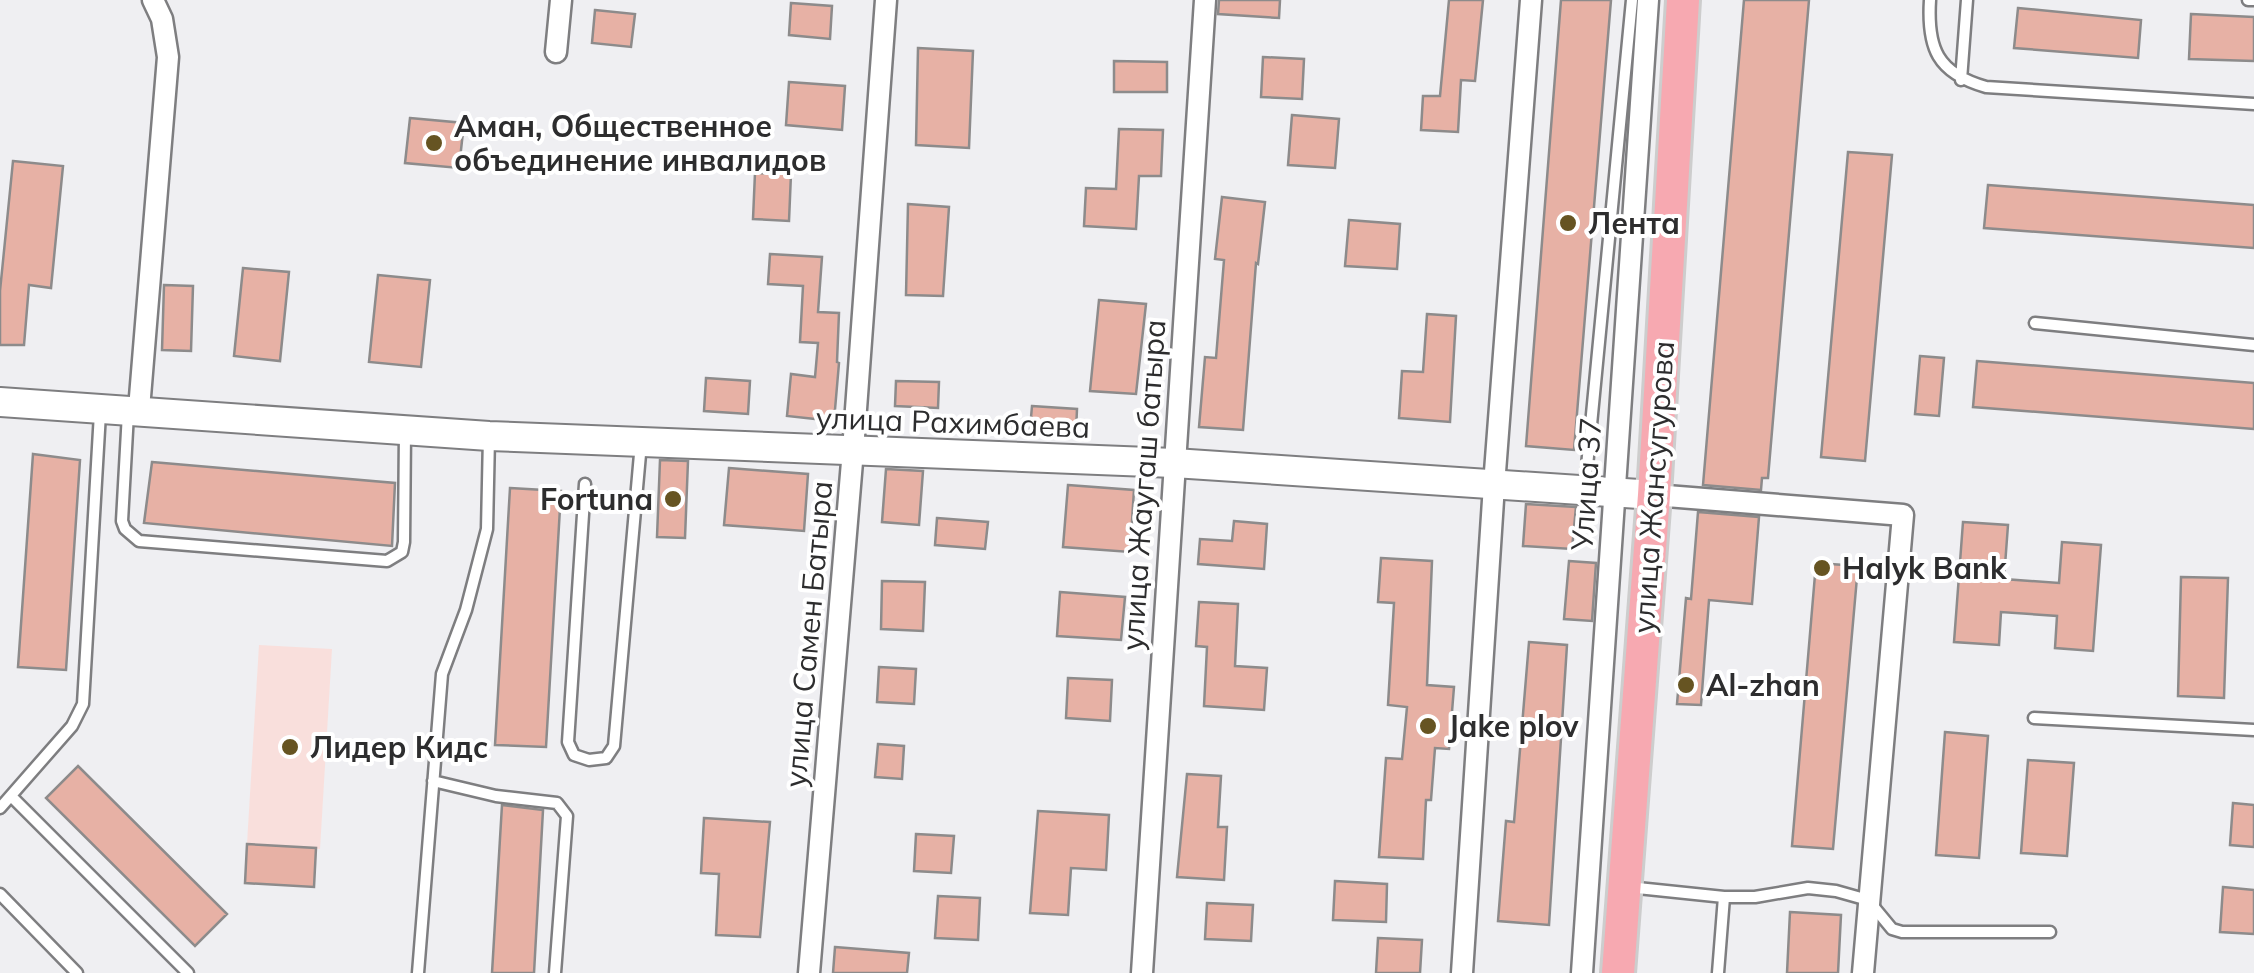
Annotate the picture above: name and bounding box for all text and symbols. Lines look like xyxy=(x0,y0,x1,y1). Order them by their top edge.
place label: Аман, Общественное объединение инвалидов xyxy=(454,107,826,179)
marker: Аман, Общественное объединение инвалидов xyxy=(423,132,445,154)
place label: Лента xyxy=(1588,204,1680,242)
marker: Лента xyxy=(1557,212,1579,234)
street label: улица Жаугаш батыра xyxy=(1112,318,1174,652)
street label: улица Жансугурова xyxy=(1624,339,1682,635)
street label: улица Рахимбаева xyxy=(815,398,1091,446)
street label: Улица 37 xyxy=(1562,416,1610,553)
street label: улица Самен Батыра xyxy=(776,479,840,789)
place label: Fortuna xyxy=(540,480,653,518)
marker: Fortuna xyxy=(662,488,684,510)
place label: Halyk Bank xyxy=(1842,549,2008,587)
marker: Halyk Bank xyxy=(1811,557,1833,579)
place label: Al-zhan xyxy=(1706,666,1820,704)
marker: Al-zhan xyxy=(1675,674,1697,696)
place label: Jake plov xyxy=(1448,707,1579,745)
marker: Jake plov xyxy=(1417,715,1439,737)
place label: Лидер Кидс xyxy=(310,728,488,766)
marker: Лидер Кидс xyxy=(279,736,301,758)

